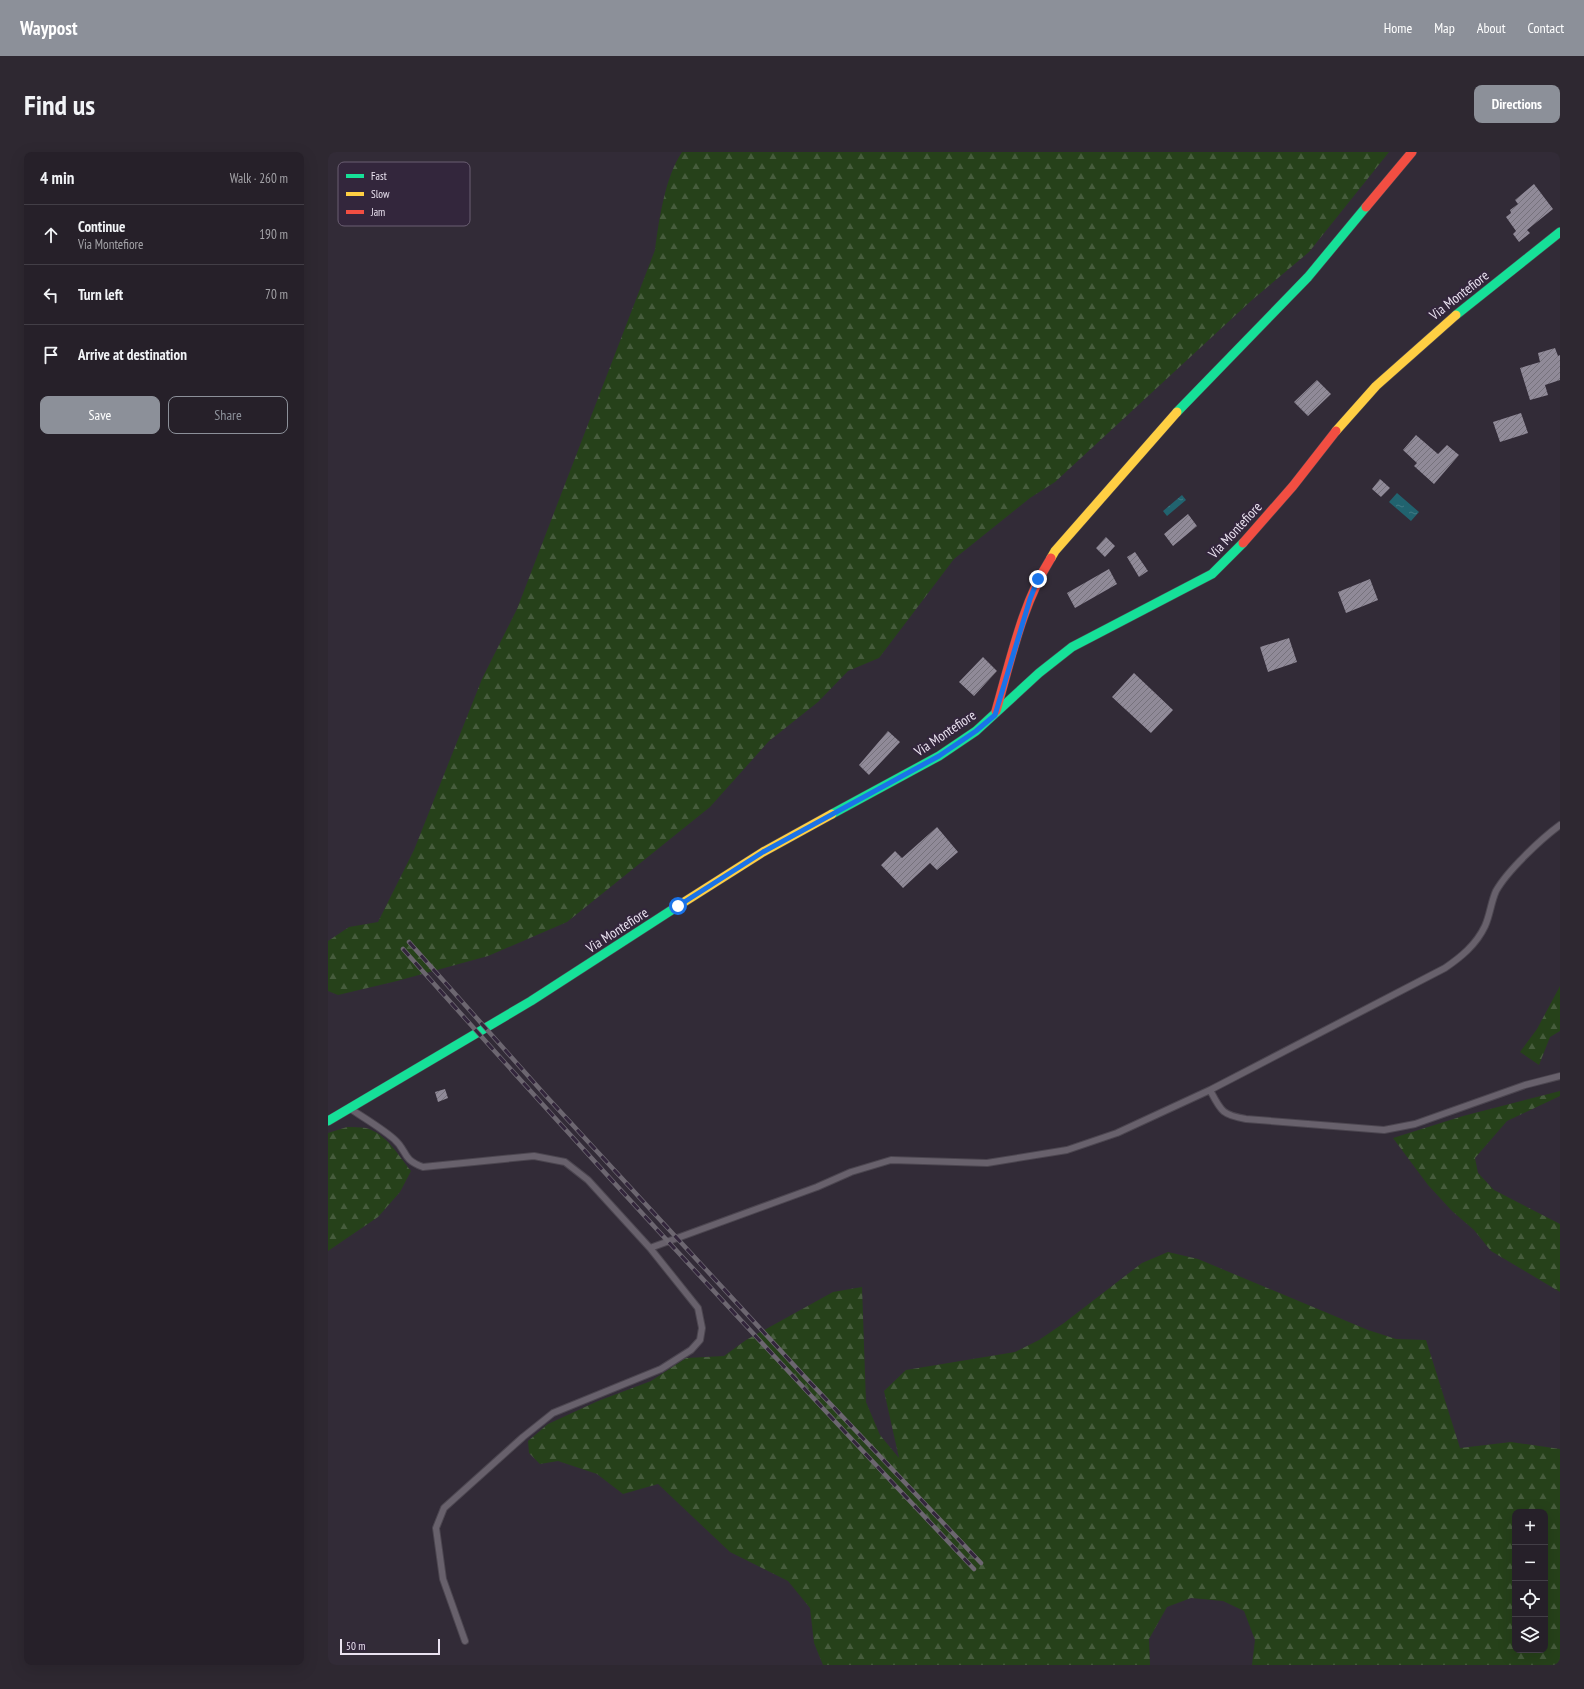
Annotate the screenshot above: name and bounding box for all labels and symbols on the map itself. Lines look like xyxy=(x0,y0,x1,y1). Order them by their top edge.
legend xyxy=(338,162,470,226)
text: Fast xyxy=(371,169,387,183)
text: Slow xyxy=(371,187,390,201)
text: Jam xyxy=(370,205,385,219)
street label: Via Montefiore xyxy=(1425,266,1492,324)
street label: Via Montefiore xyxy=(1204,498,1266,563)
route end xyxy=(1029,570,1047,588)
street label: Via Montefiore xyxy=(910,706,979,761)
route start xyxy=(669,897,687,915)
street label: Via Montefiore xyxy=(582,903,652,957)
scale bar xyxy=(340,1637,440,1656)

